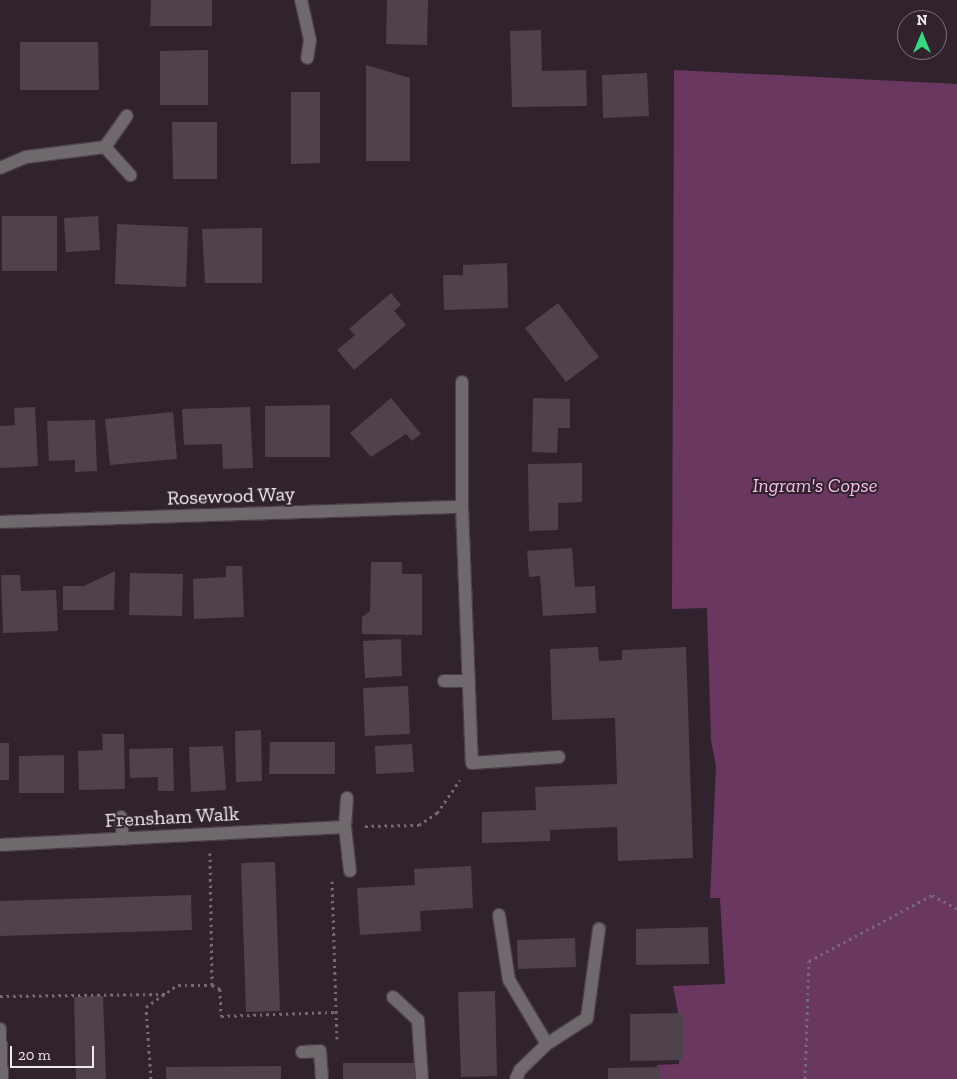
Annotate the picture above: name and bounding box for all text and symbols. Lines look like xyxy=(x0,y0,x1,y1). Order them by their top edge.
north arrow xyxy=(897,10,947,60)
text: N xyxy=(917,12,927,29)
park label: Ingram's Copse xyxy=(752,473,878,497)
street label: Rosewood Way xyxy=(166,482,296,510)
street label: Frensham Walk xyxy=(104,801,240,833)
scale bar xyxy=(12,1036,96,1068)
text: 20 m xyxy=(18,1046,51,1064)

